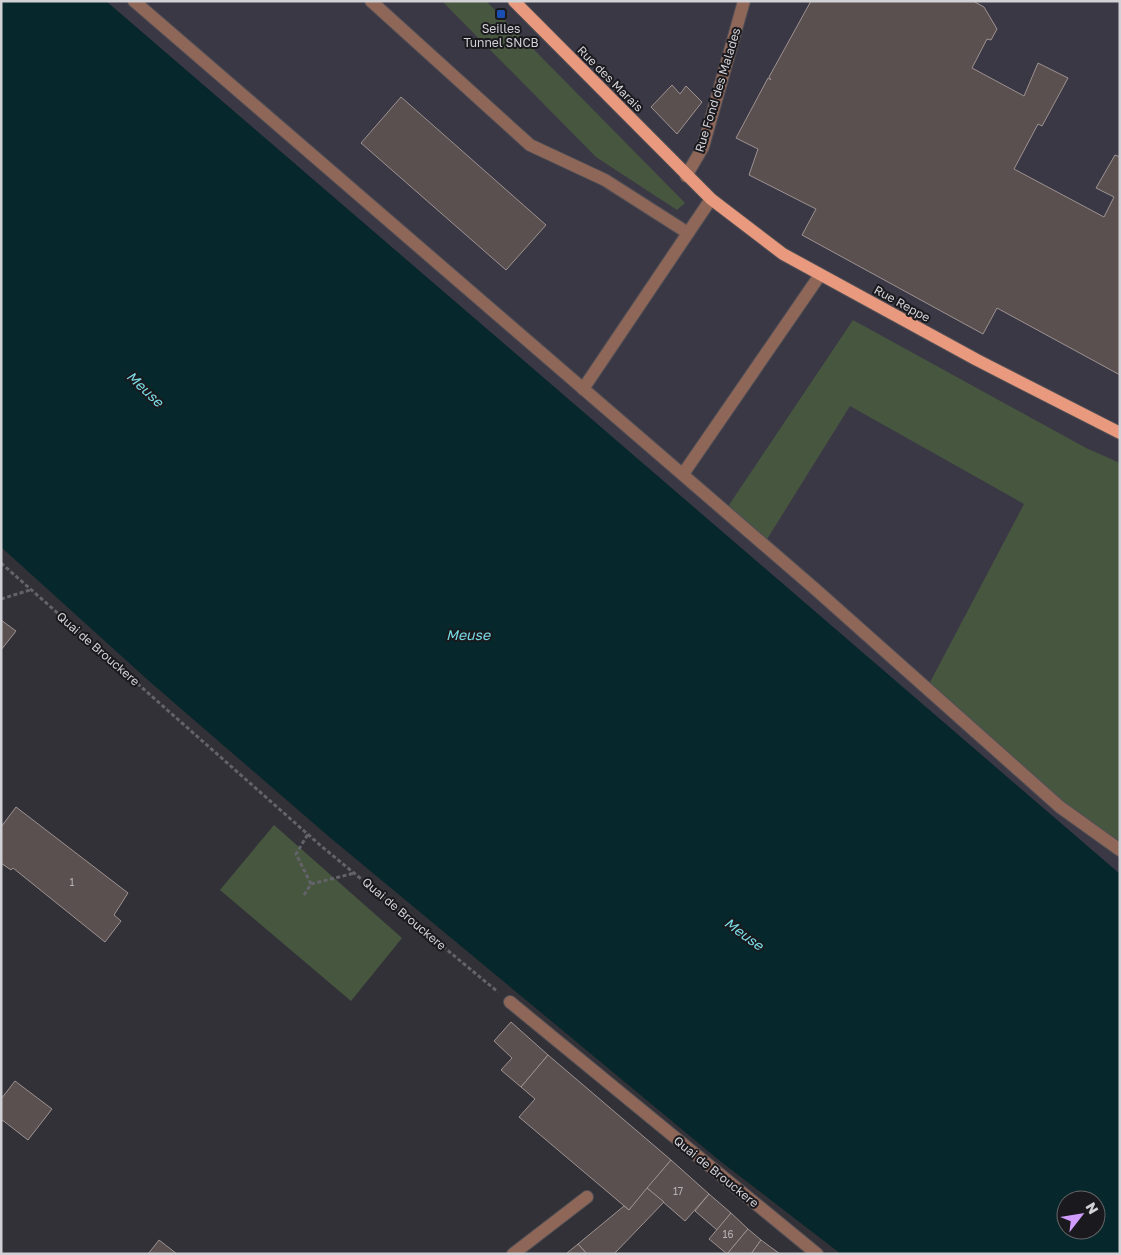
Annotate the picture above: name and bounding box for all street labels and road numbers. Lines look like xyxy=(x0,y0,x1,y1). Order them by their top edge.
street label: Rue Fond des Malades xyxy=(691,26,744,154)
street label: Rue des Marais xyxy=(574,43,646,115)
street label: Rue Reppe xyxy=(872,282,933,325)
street label: Quai de Brouckere xyxy=(54,608,143,689)
street label: Quai de Brouckere xyxy=(359,874,449,953)
street label: Quai de Brouckere xyxy=(671,1133,762,1211)

